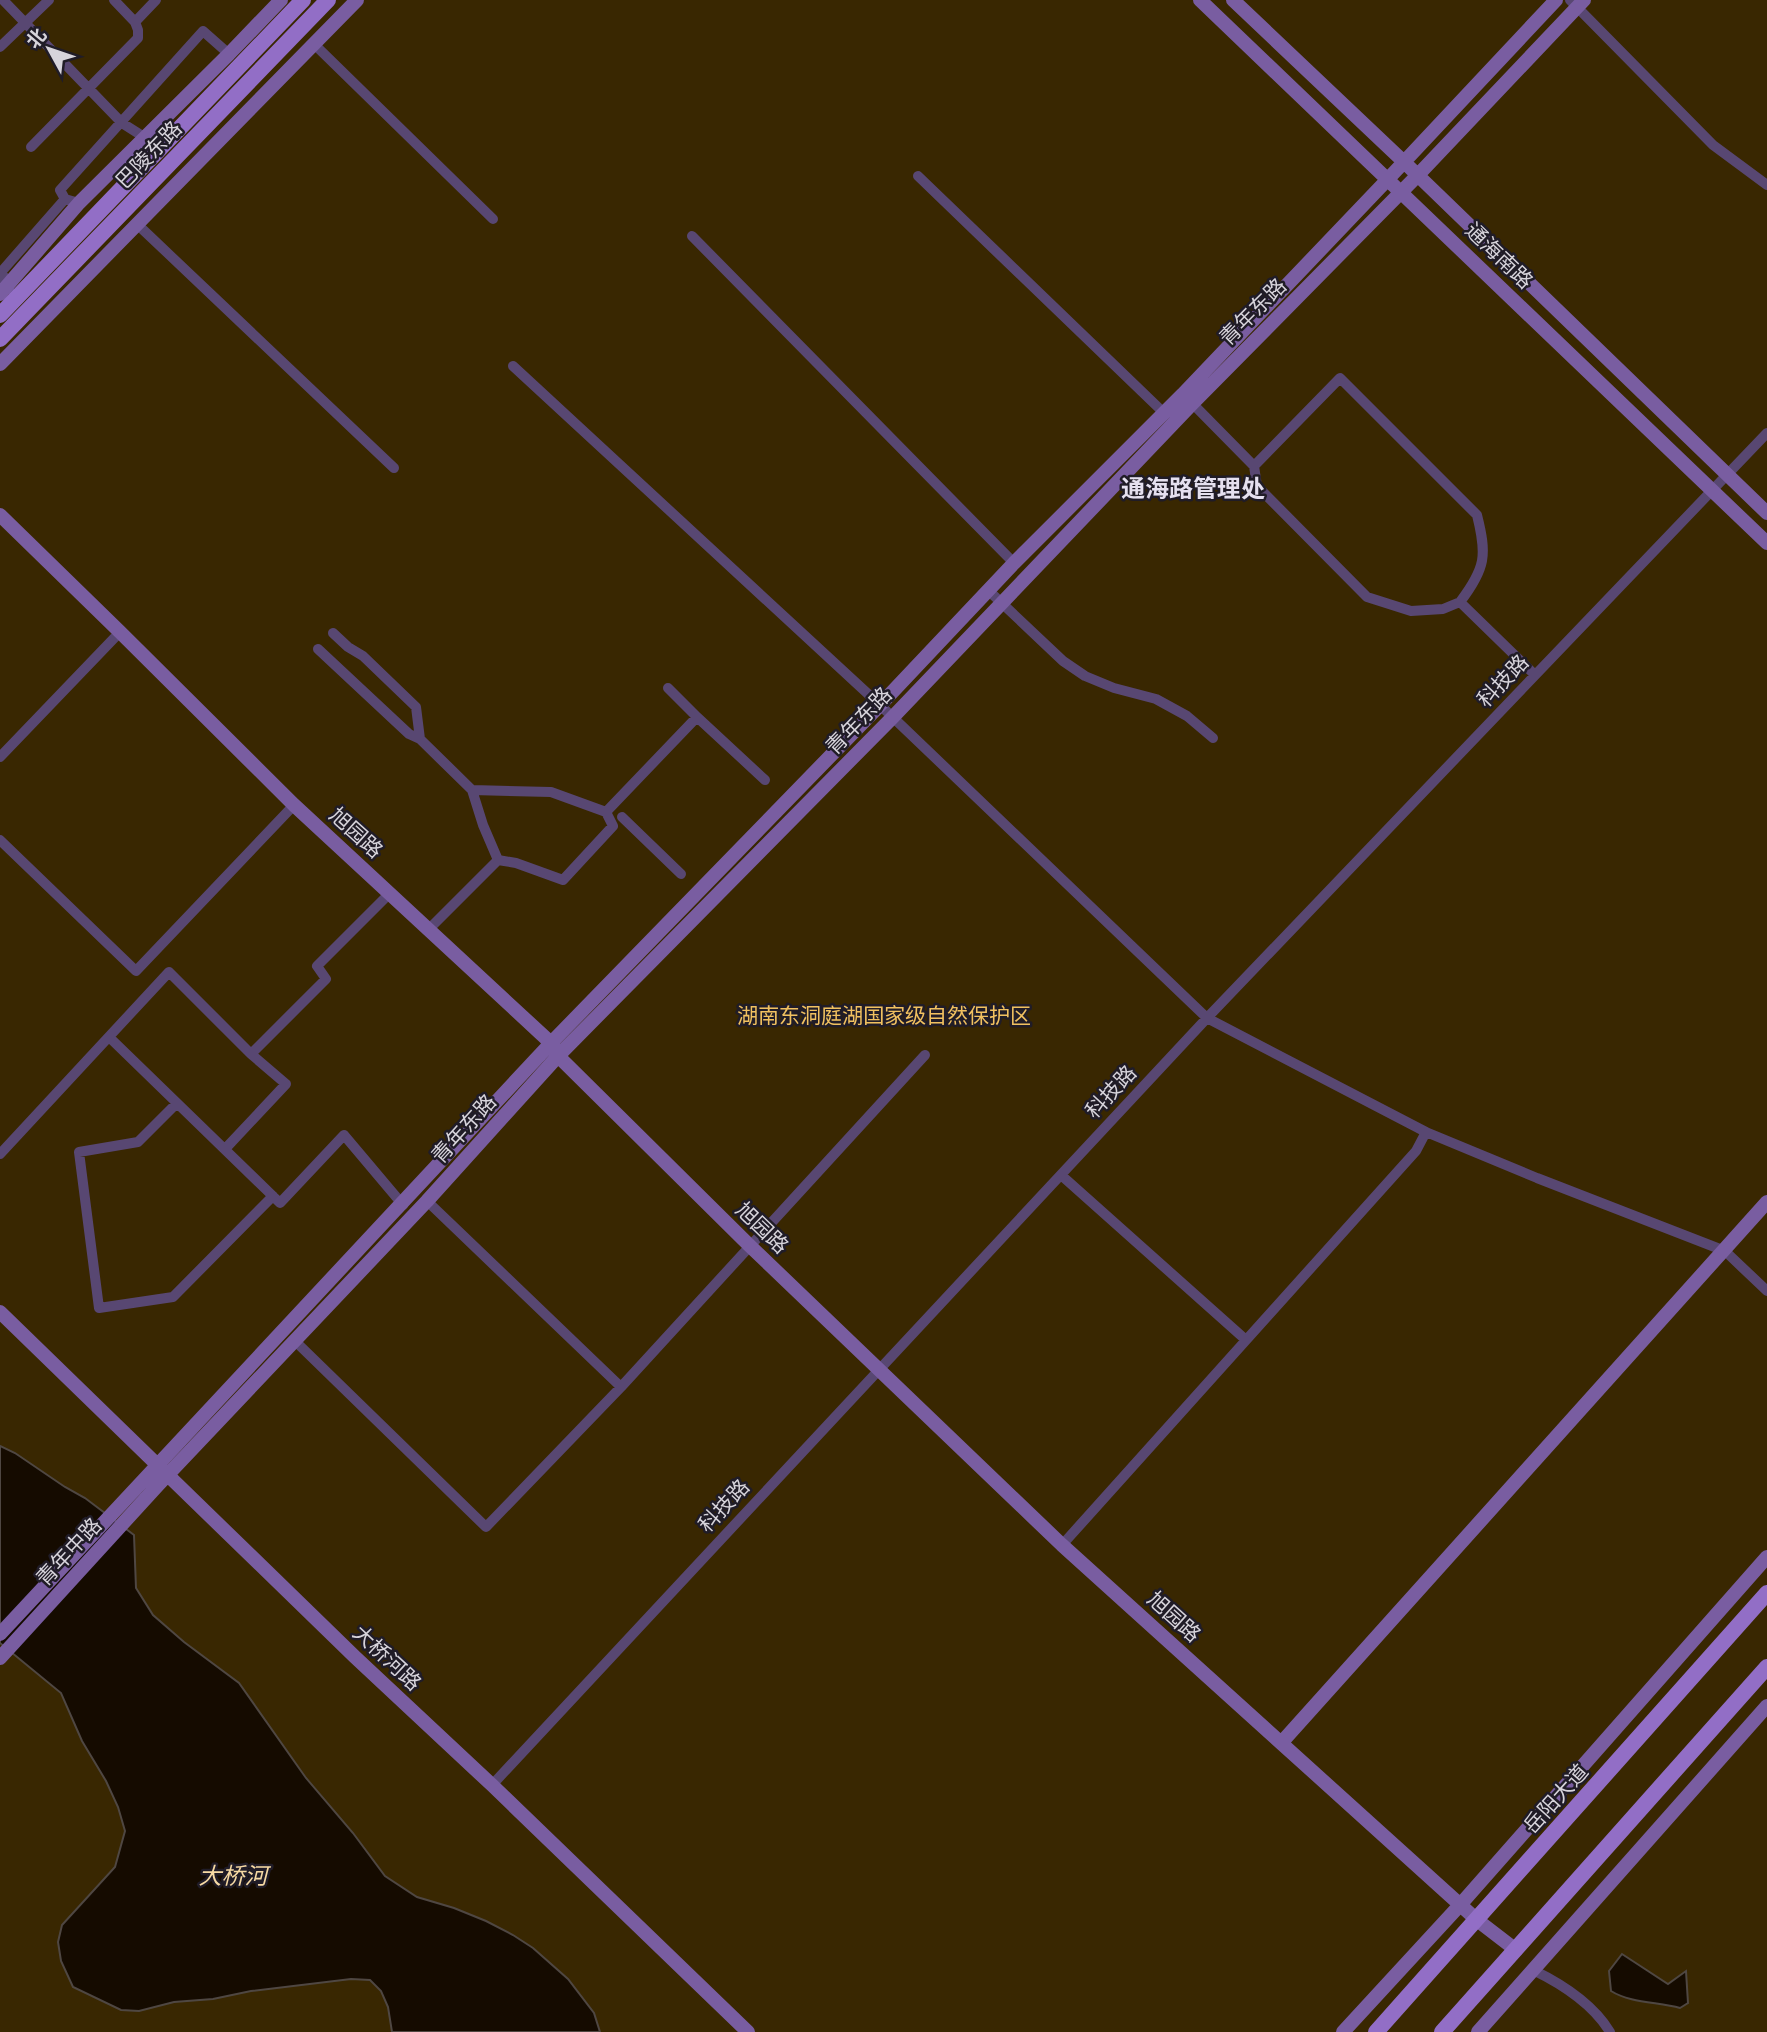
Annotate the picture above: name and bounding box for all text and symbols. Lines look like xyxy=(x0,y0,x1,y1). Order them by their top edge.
north arrow xyxy=(14,14,84,84)
text: 北 xyxy=(21,24,52,54)
street label: 巴陵东路 xyxy=(110,116,188,194)
street label: 通海南路 xyxy=(1460,217,1538,295)
street label: 青年东路 xyxy=(1214,273,1292,351)
district label: 通海路管理处 xyxy=(1121,474,1265,504)
street label: 科技路 xyxy=(1472,649,1534,713)
street label: 青年东路 xyxy=(820,682,898,760)
street label: 旭园路 xyxy=(324,802,388,864)
park label: 湖南东洞庭湖国家级自然保护区 xyxy=(737,1003,1031,1029)
street label: 科技路 xyxy=(1080,1060,1142,1124)
street label: 青年东路 xyxy=(426,1089,502,1169)
street label: 旭园路 xyxy=(730,1197,794,1259)
street label: 科技路 xyxy=(693,1474,755,1538)
street label: 青年中路 xyxy=(31,1512,107,1592)
street label: 旭园路 xyxy=(1142,1586,1206,1648)
street label: 大桥河路 xyxy=(347,1620,427,1696)
street label: 岳阳大道 xyxy=(1518,1759,1594,1839)
water label: 大桥河 xyxy=(199,1862,272,1891)

